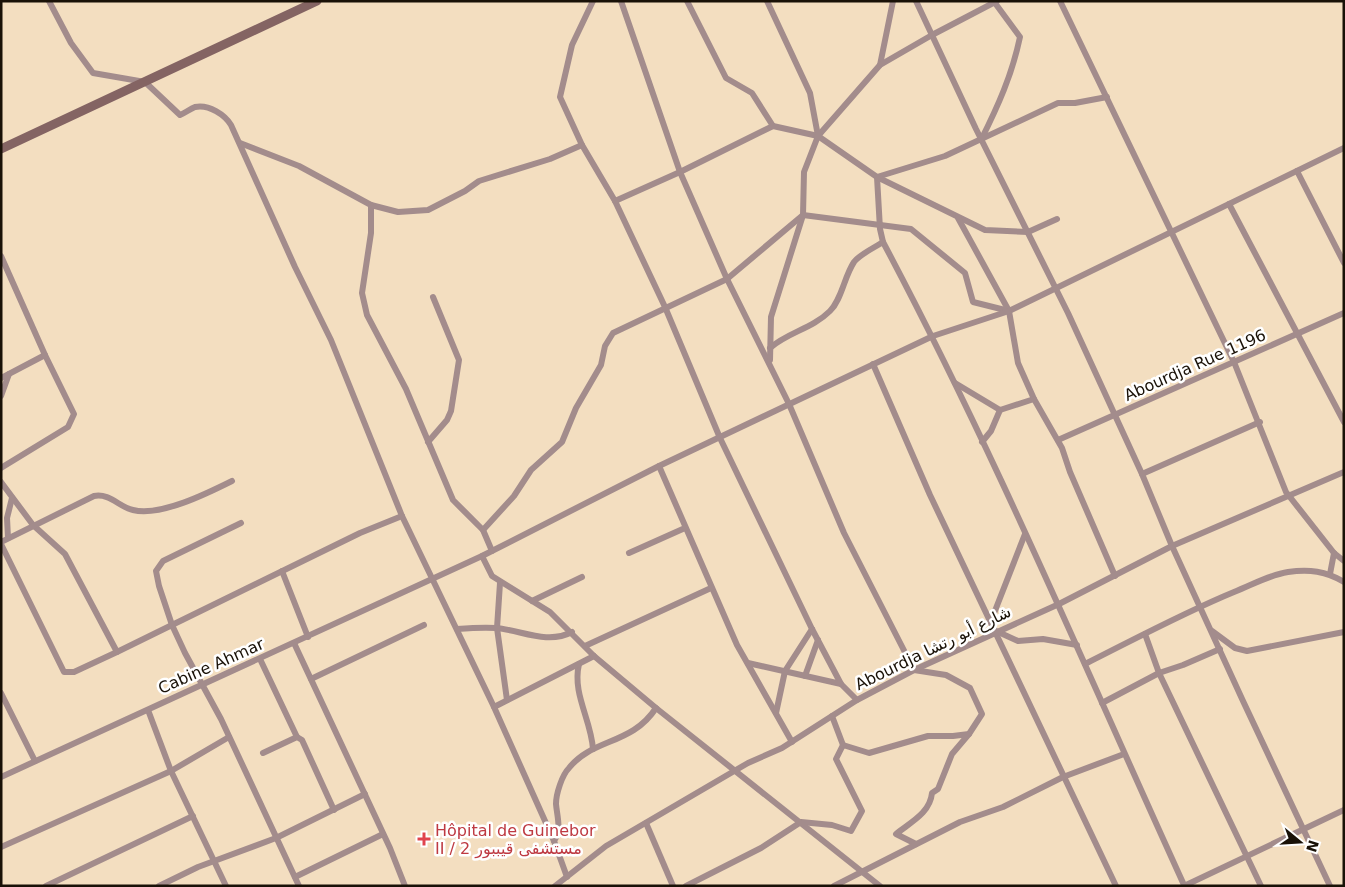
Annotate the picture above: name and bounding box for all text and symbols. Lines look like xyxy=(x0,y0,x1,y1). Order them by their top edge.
street label: Abourdja Rue 1196 xyxy=(1121,325,1269,405)
street label: Abourdja شارع أبو رتشا xyxy=(852,601,1014,695)
street label: Cabine Ahmar xyxy=(155,634,267,698)
north arrow xyxy=(1275,817,1325,867)
place label: Hôpital de Guinebor II / مستشفى قيببور 2 xyxy=(435,821,596,859)
marker: Hôpital de Guinebor II / مستشفى قيببور 2 xyxy=(417,832,431,846)
text: N xyxy=(1303,838,1322,854)

